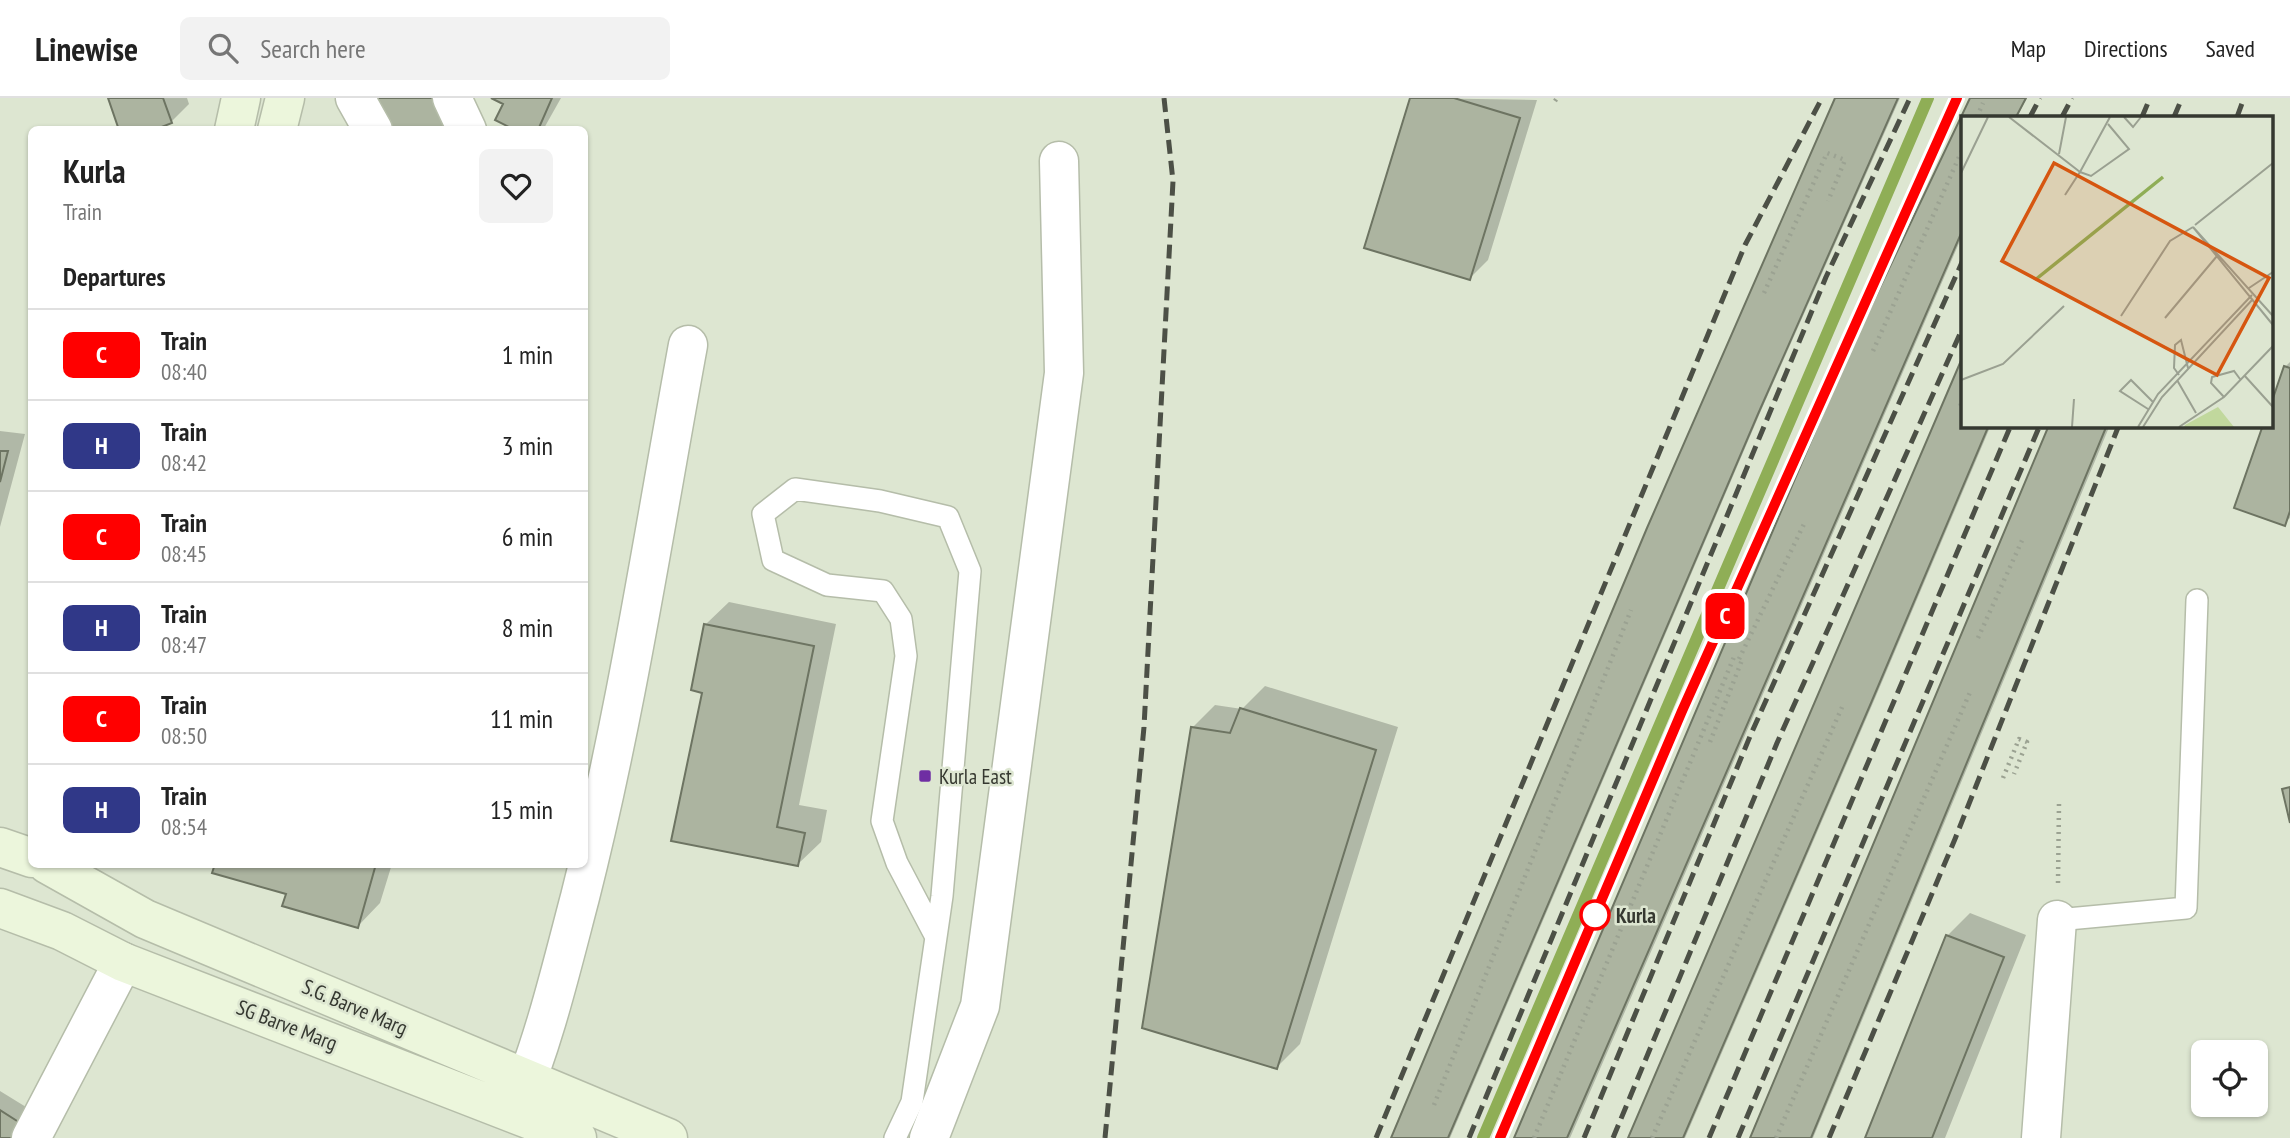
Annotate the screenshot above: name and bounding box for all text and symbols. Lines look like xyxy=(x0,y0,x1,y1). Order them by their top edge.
search box xyxy=(180,17,670,80)
text: Linewise xyxy=(35,27,138,70)
icon: search xyxy=(204,29,242,67)
text: Search here xyxy=(260,32,366,65)
text: Map xyxy=(2011,33,2046,64)
text: Directions xyxy=(2084,33,2168,64)
text: Saved xyxy=(2206,33,2255,64)
inset map xyxy=(1961,116,2272,427)
text: Kurla xyxy=(63,149,126,192)
button: heart xyxy=(479,149,553,223)
text: Train xyxy=(63,197,102,226)
text: Departures xyxy=(63,260,166,293)
text: Train xyxy=(161,324,207,357)
text: 1 min xyxy=(502,338,553,371)
text: C xyxy=(96,339,107,370)
text: 08:40 xyxy=(161,357,207,386)
text: Train xyxy=(161,415,207,448)
text: 3 min xyxy=(502,429,553,462)
text: H xyxy=(95,430,108,461)
text: 08:42 xyxy=(161,448,207,477)
text: Train xyxy=(161,506,207,539)
text: 6 min xyxy=(502,520,553,553)
text: C xyxy=(96,521,107,552)
text: 08:45 xyxy=(161,539,207,568)
line badge: C xyxy=(1702,593,1748,639)
text: Train xyxy=(161,597,207,630)
text: C xyxy=(1720,600,1730,631)
text: 8 min xyxy=(502,611,553,644)
text: H xyxy=(95,612,108,643)
text: 08:47 xyxy=(161,630,207,659)
text: Train xyxy=(161,688,207,721)
text: 11 min xyxy=(490,702,553,735)
text: C xyxy=(96,703,107,734)
text: 08:50 xyxy=(161,721,207,750)
place label: Kurla East xyxy=(939,763,1012,790)
marker: Kurla East xyxy=(917,768,933,784)
text: Train xyxy=(161,779,207,812)
text: 15 min xyxy=(490,793,553,826)
text: H xyxy=(95,794,108,825)
text: 08:54 xyxy=(161,812,207,841)
marker: Kurla xyxy=(1580,900,1610,930)
place label: Kurla xyxy=(1616,902,1656,929)
street label: S.G. Barve Marg xyxy=(298,973,412,1041)
street label: SG Barve Marg xyxy=(233,993,341,1057)
map controls xyxy=(2191,1040,2268,1117)
button: locate xyxy=(2191,1040,2268,1117)

